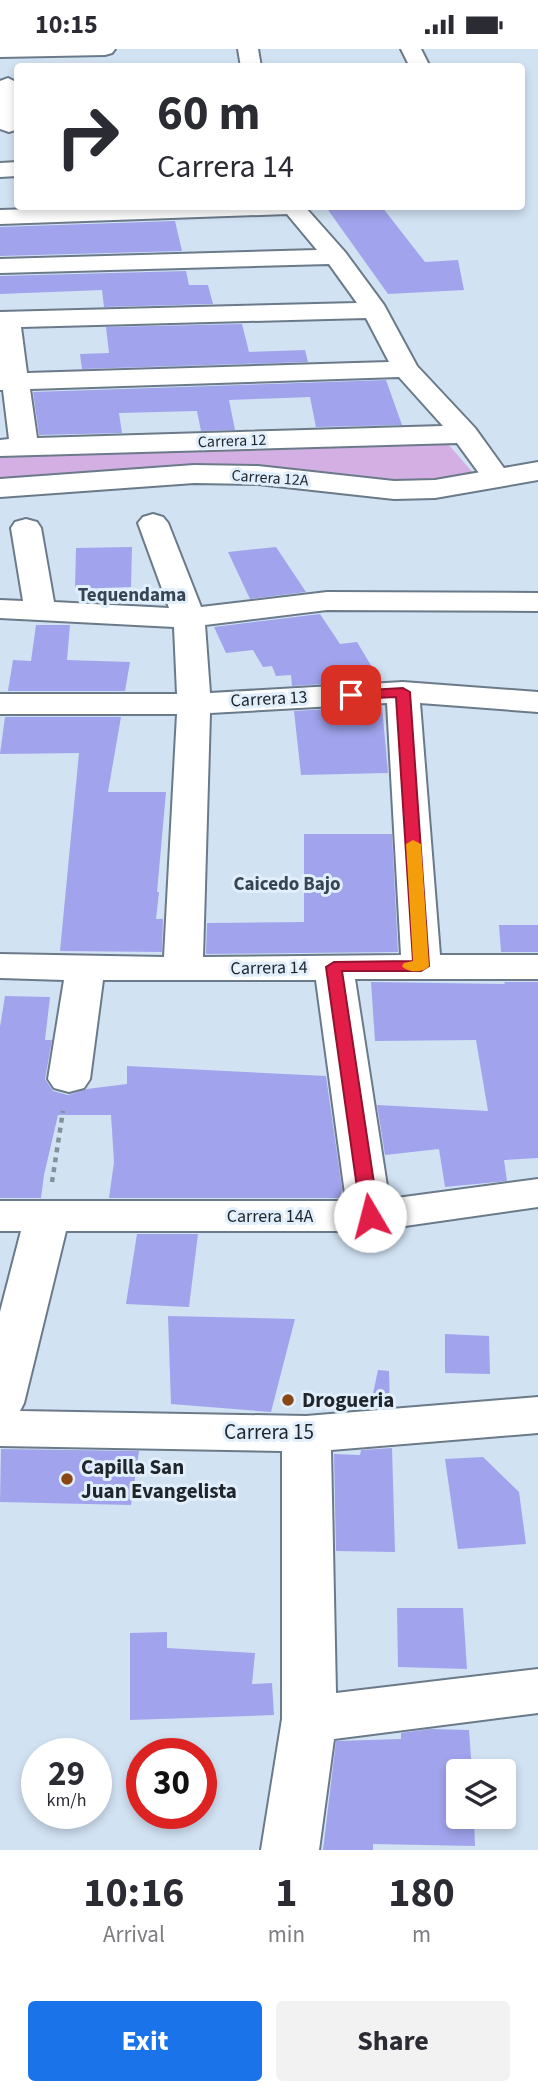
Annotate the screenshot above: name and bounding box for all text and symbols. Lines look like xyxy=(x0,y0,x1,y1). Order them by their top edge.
text: 10:15 xyxy=(35,6,98,43)
text: 60 m xyxy=(157,79,261,149)
icon: right xyxy=(42,91,133,182)
text: Carrera 14 xyxy=(157,144,294,190)
street label: Carrera 12 xyxy=(197,429,267,453)
street label: Carrera 12A xyxy=(231,464,310,492)
district label: Tequendama xyxy=(78,582,186,609)
pin xyxy=(321,665,381,725)
icon: arrive xyxy=(332,676,370,714)
street label: Carrera 13 xyxy=(230,685,308,713)
district label: Caicedo Bajo xyxy=(233,871,341,898)
street label: Carrera 14 xyxy=(230,955,308,981)
position arrow xyxy=(333,1179,407,1253)
street label: Carrera 14A xyxy=(227,1204,314,1229)
place label: Drogueria xyxy=(302,1385,394,1415)
marker: Drogueria xyxy=(280,1392,296,1408)
street label: Carrera 15 xyxy=(224,1417,314,1447)
place label: Capilla San Juan Evangelista xyxy=(81,1452,237,1506)
marker: Capilla San Juan Evangelista xyxy=(59,1471,75,1487)
speed limit sign: 30 xyxy=(126,1738,217,1829)
text: 29 xyxy=(48,1749,85,1799)
map controls xyxy=(446,1759,516,1829)
button: layers xyxy=(446,1759,516,1829)
text: km/h xyxy=(47,1788,86,1813)
text: 10:16 xyxy=(83,1863,185,1923)
text: 1 xyxy=(275,1863,297,1923)
text: 180 xyxy=(388,1863,455,1923)
text: Arrival xyxy=(103,1918,165,1951)
text: min xyxy=(268,1918,305,1951)
text: m xyxy=(412,1918,431,1951)
button: Exit xyxy=(28,2001,262,2081)
button: Share xyxy=(276,2001,510,2081)

